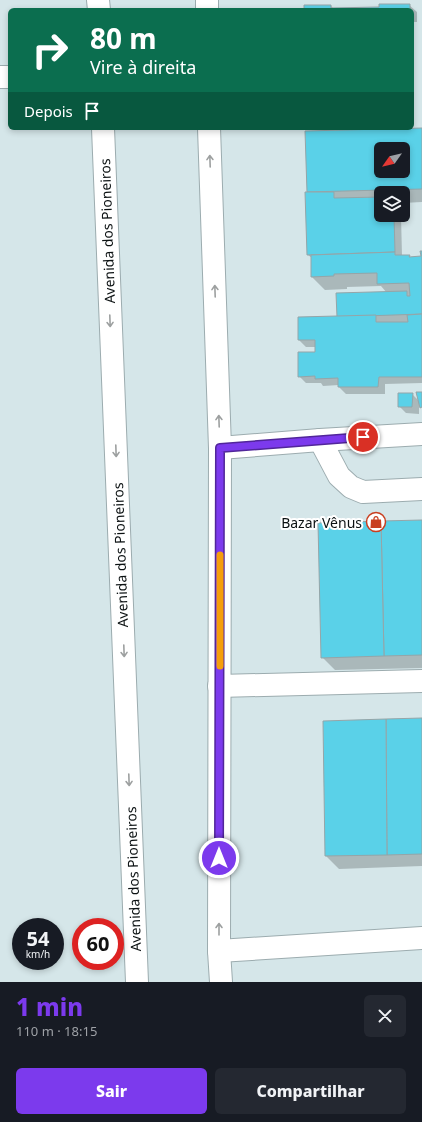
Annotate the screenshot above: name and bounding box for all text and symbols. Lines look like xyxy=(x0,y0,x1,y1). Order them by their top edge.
text: 80 m xyxy=(90,19,157,57)
icon: right xyxy=(24,24,76,76)
text: Vire à direita xyxy=(90,55,196,79)
icon: arrive xyxy=(81,100,103,122)
text: Depois xyxy=(24,101,73,121)
north arrow xyxy=(374,142,410,178)
map controls xyxy=(374,142,410,222)
one-way arrow xyxy=(207,155,214,168)
street label: Avenida dos Pioneiros xyxy=(95,158,119,304)
button: layers xyxy=(374,186,410,222)
one-way arrow xyxy=(211,285,218,298)
one-way arrow xyxy=(107,314,114,327)
one-way arrow xyxy=(215,415,223,428)
pin xyxy=(346,420,380,454)
icon: arrive xyxy=(352,426,374,448)
one-way arrow xyxy=(112,444,119,457)
street label: Avenida dos Pioneiros xyxy=(108,482,132,628)
shop icon: Bazar Vênus xyxy=(365,511,387,533)
place label: Bazar Vênus xyxy=(281,513,362,532)
one-way arrow xyxy=(120,644,127,657)
one-way arrow xyxy=(125,773,133,786)
street label: Avenida dos Pioneiros xyxy=(121,806,145,952)
position arrow xyxy=(198,837,240,879)
speed limit sign: 60 xyxy=(72,918,124,970)
one-way arrow xyxy=(215,923,223,936)
text: 54 xyxy=(27,925,49,952)
text: km/h xyxy=(26,947,50,961)
text: 1 min xyxy=(16,990,83,1023)
button: close xyxy=(364,995,406,1037)
text: 110 m · 18:15 xyxy=(16,1022,97,1040)
button: Sair xyxy=(16,1068,207,1114)
button: Compartilhar xyxy=(215,1068,406,1114)

